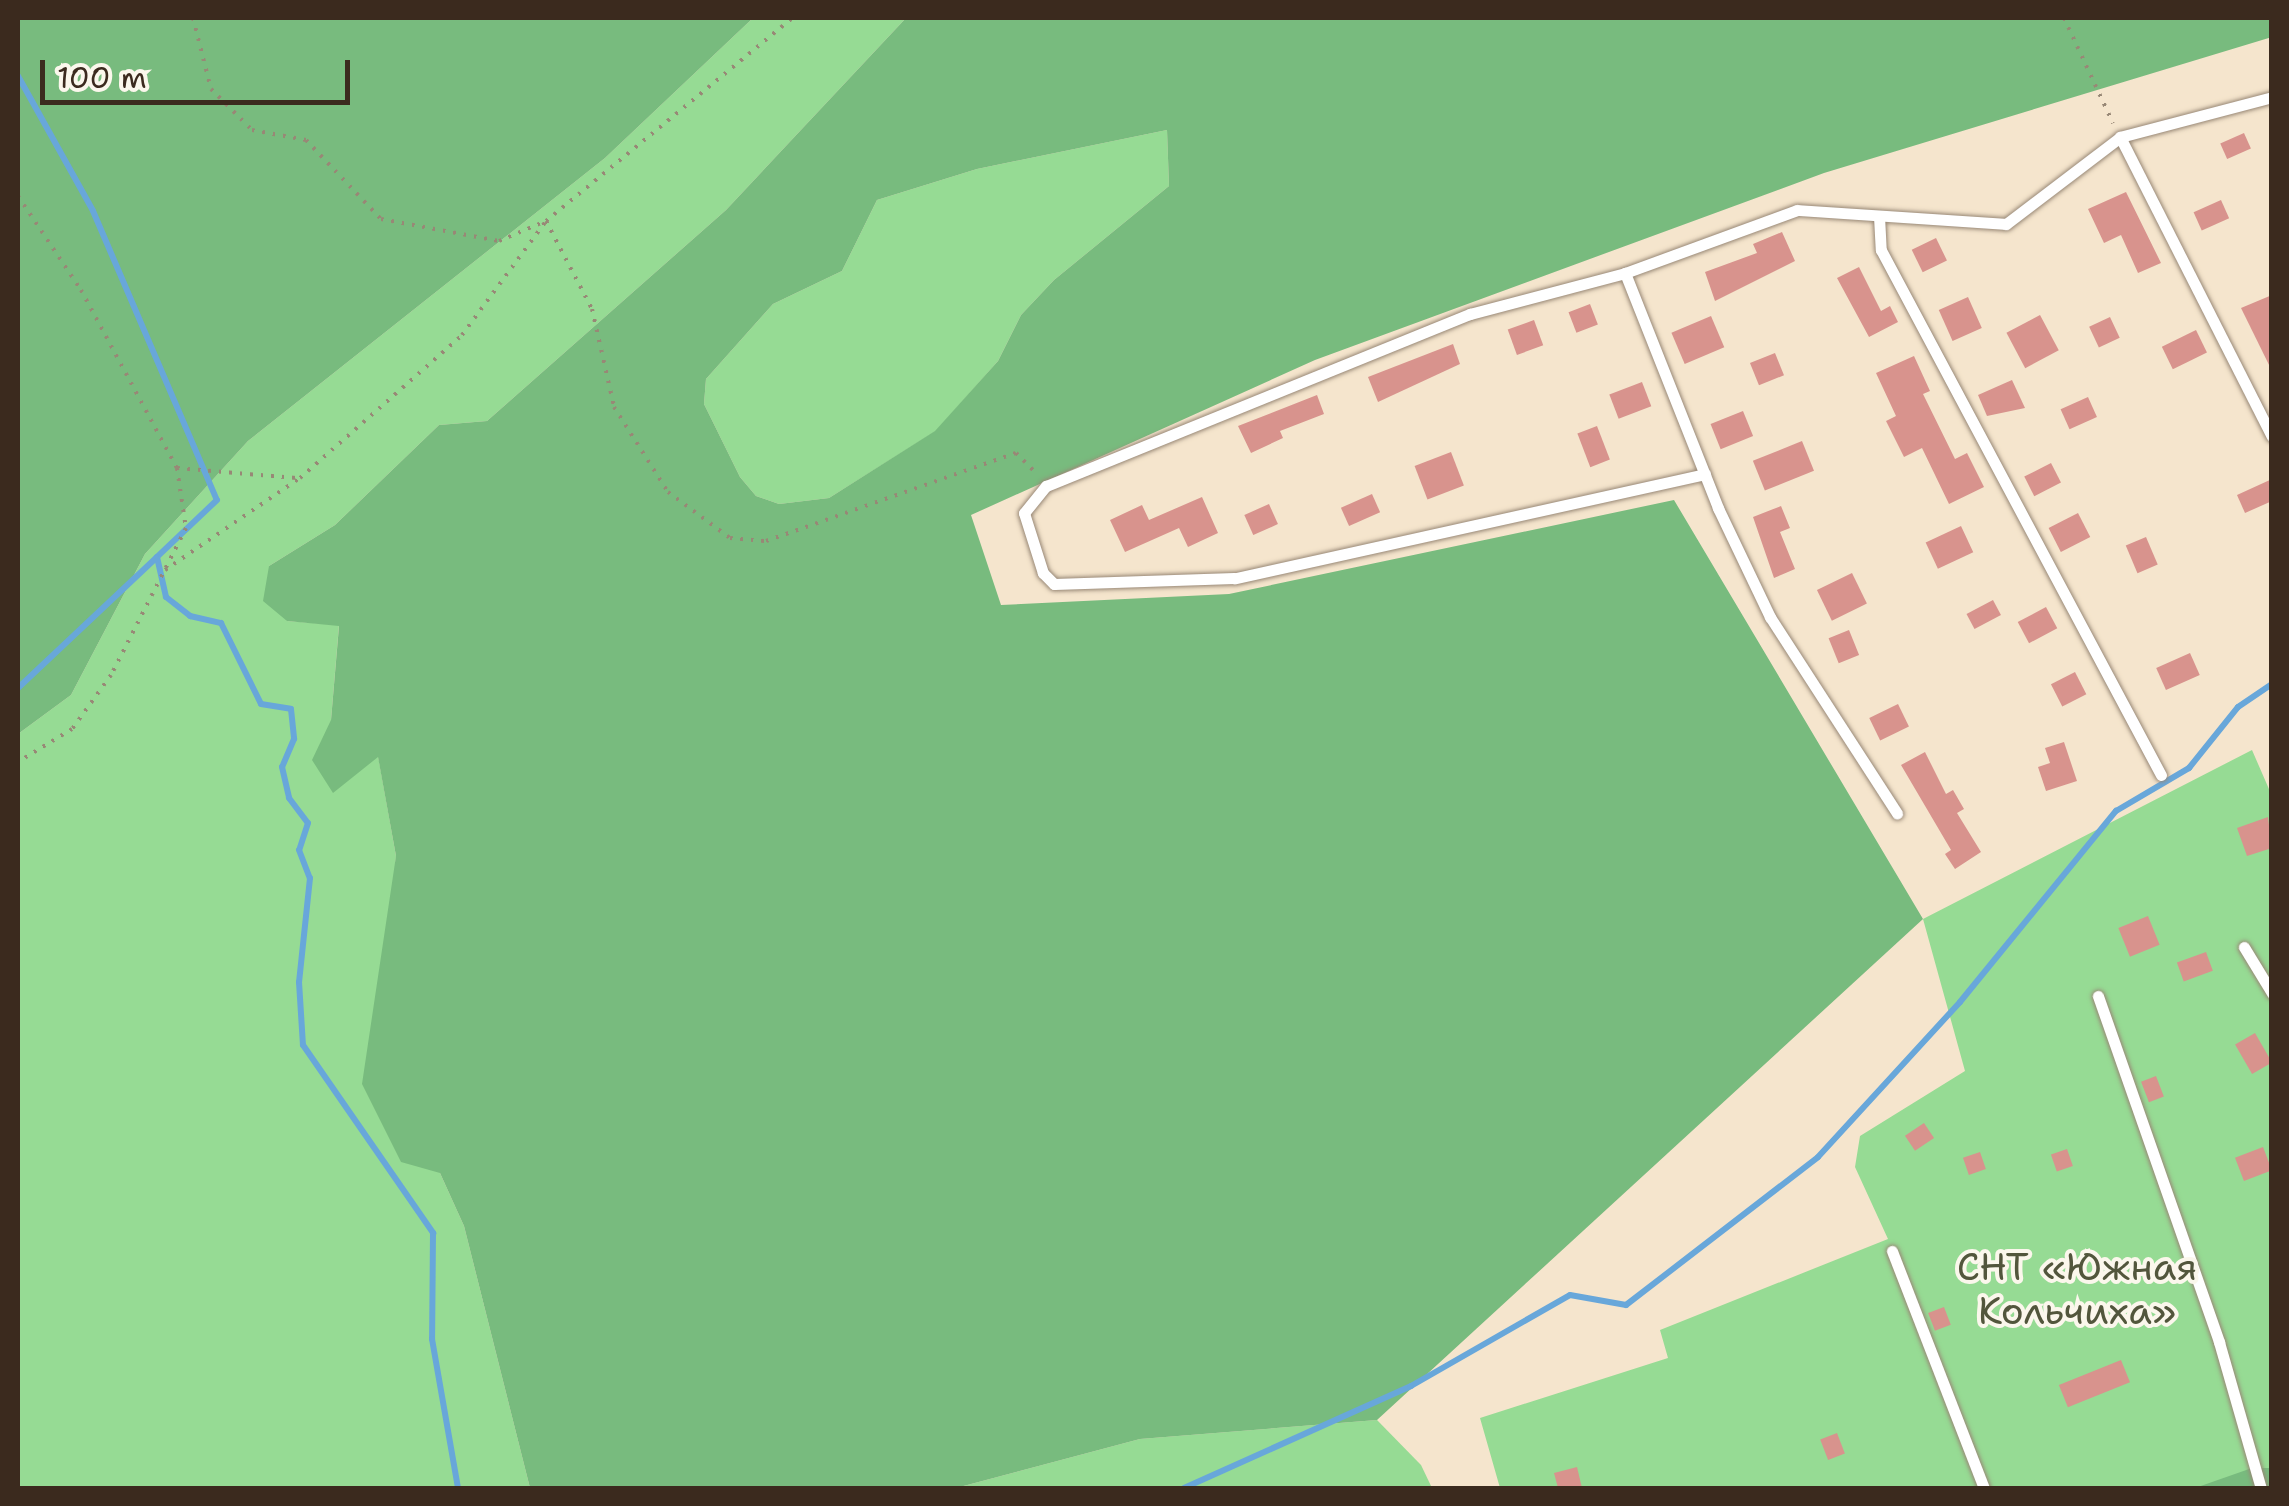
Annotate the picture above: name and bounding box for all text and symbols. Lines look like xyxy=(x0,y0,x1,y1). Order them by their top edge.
scale bar xyxy=(45,40,355,102)
text: 100 m xyxy=(57,57,147,98)
park label: СНТ «Южная Кольчиха» xyxy=(1957,1244,2197,1334)

